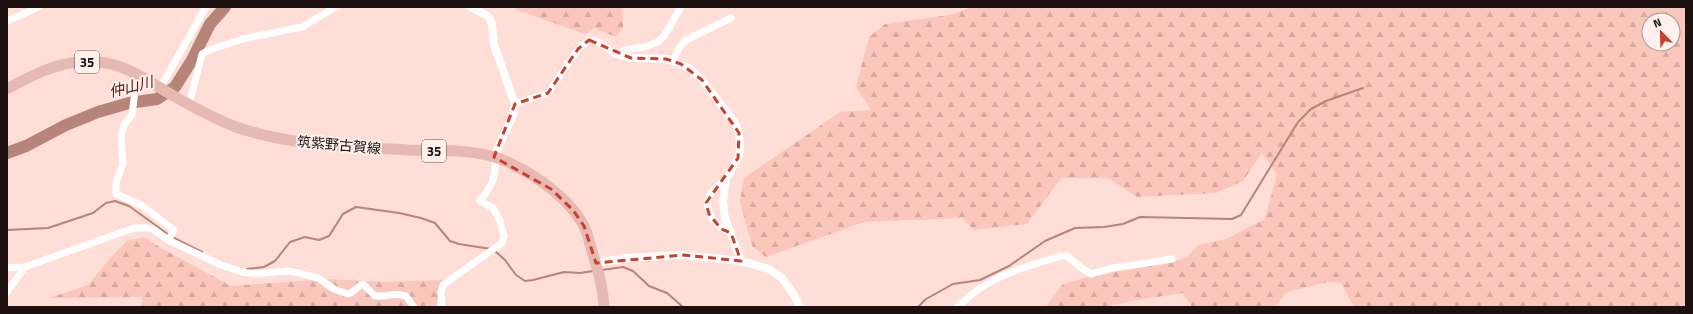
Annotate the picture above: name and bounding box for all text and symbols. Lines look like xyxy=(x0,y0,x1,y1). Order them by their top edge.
north arrow xyxy=(1641,12,1681,52)
text: N xyxy=(1650,14,1664,32)
road number: 35 xyxy=(75,51,99,73)
water label: 仲山川 xyxy=(106,69,157,103)
street label: 筑紫野古賀線 xyxy=(296,130,382,159)
road number: 35 xyxy=(422,140,446,162)

